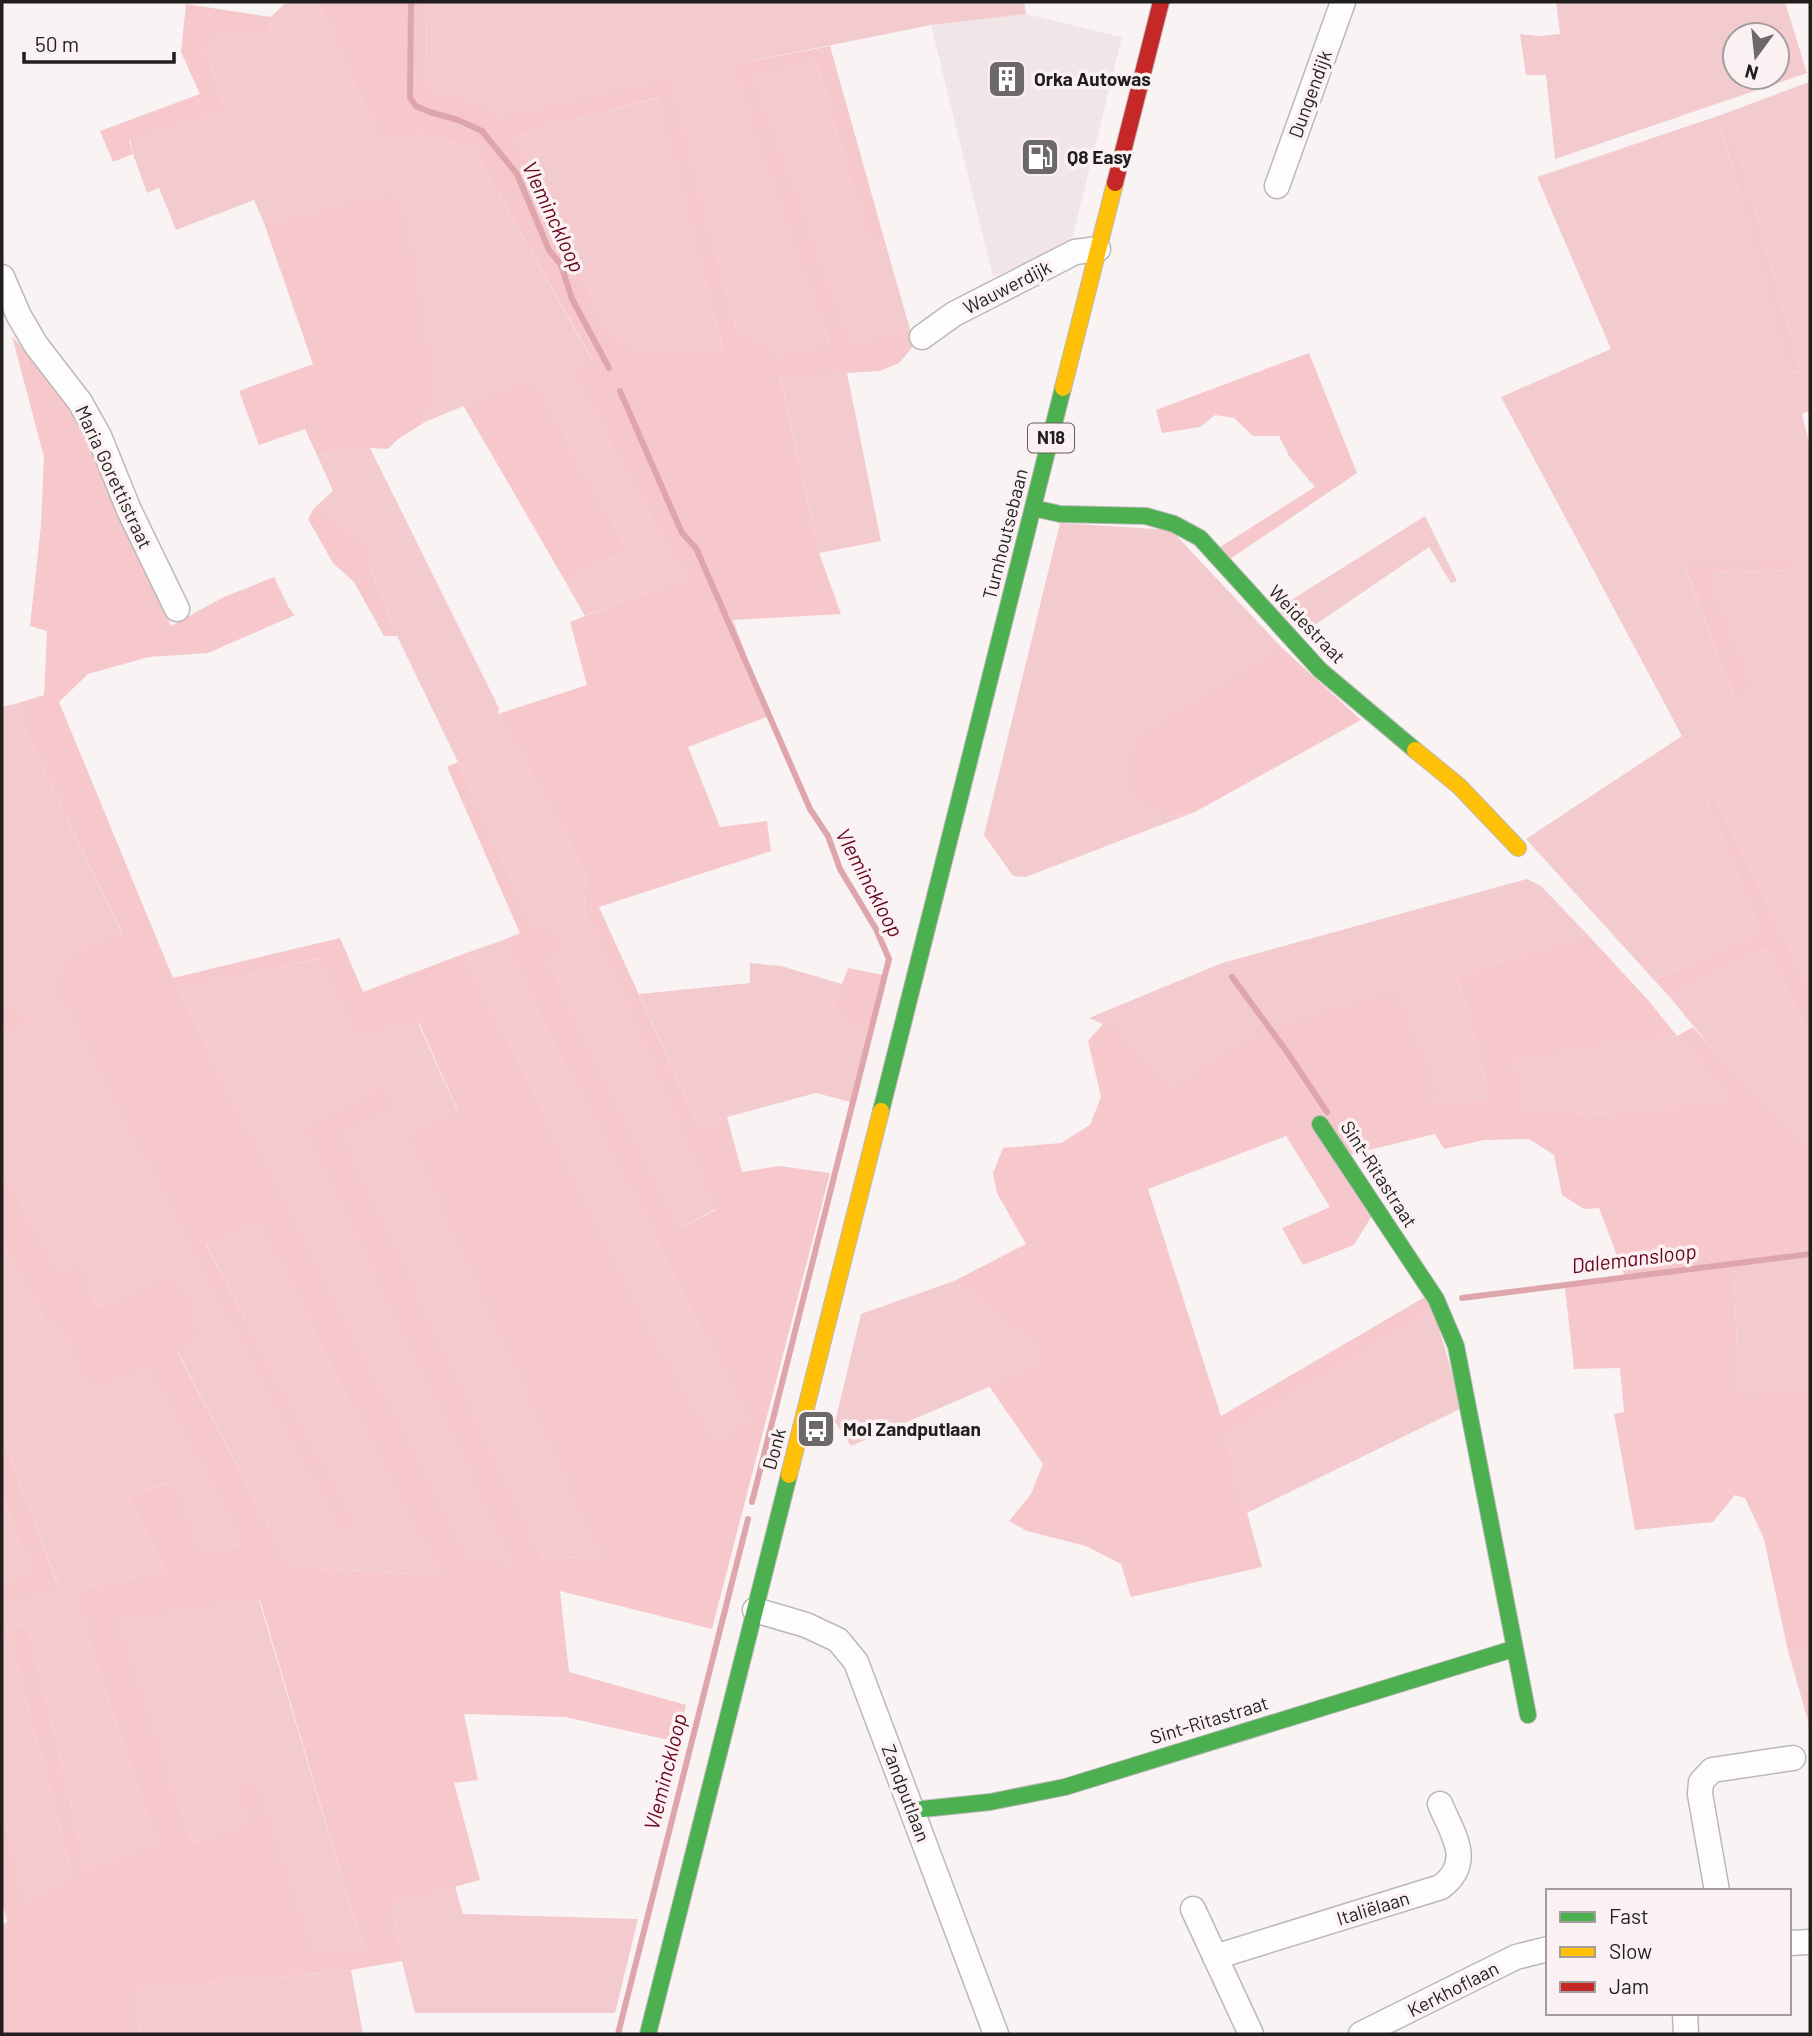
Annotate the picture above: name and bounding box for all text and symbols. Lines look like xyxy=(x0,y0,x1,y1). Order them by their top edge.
scale bar xyxy=(24,21,175,65)
north arrow xyxy=(1721,21,1791,91)
text: 50 m xyxy=(35,31,79,56)
street label: Dungendijk xyxy=(1283,47,1336,141)
building icon: Orka Autowas xyxy=(986,58,1028,100)
text: N xyxy=(1742,60,1761,86)
place label: Orka Autowas xyxy=(1034,67,1151,90)
fuel station icon: Q8 Easy xyxy=(1019,136,1061,178)
place label: Q8 Easy xyxy=(1067,145,1132,168)
water label: Vleminckloop xyxy=(518,157,591,276)
street label: Wauwerdijk xyxy=(959,255,1054,318)
street label: Maria Gorettistraat xyxy=(71,402,158,552)
road number: N18 xyxy=(1028,424,1074,452)
street label: Turnhoutsebaan xyxy=(977,466,1032,602)
street label: Weidestraat xyxy=(1264,580,1350,668)
water label: Vleminckloop xyxy=(831,824,909,941)
street label: Sint-Ritastraat xyxy=(1336,1116,1422,1231)
water label: Dalemansloop xyxy=(1570,1237,1698,1278)
bus stop icon: Mol Zandputlaan xyxy=(795,1408,837,1450)
place label: Mol Zandputlaan xyxy=(843,1417,981,1440)
street label: Donk xyxy=(757,1426,790,1472)
street label: Sint-Ritastraat xyxy=(1147,1691,1271,1748)
water label: Vleminckloop xyxy=(638,1711,691,1833)
street label: Zandputlaan xyxy=(877,1741,936,1845)
street label: Italiëlaan xyxy=(1334,1886,1412,1929)
legend xyxy=(1546,1889,1791,2015)
text: Fast xyxy=(1609,1903,1649,1928)
text: Slow xyxy=(1609,1938,1652,1963)
street label: Kerkhoflaan xyxy=(1403,1956,1502,2021)
text: Jam xyxy=(1609,1973,1649,1998)

